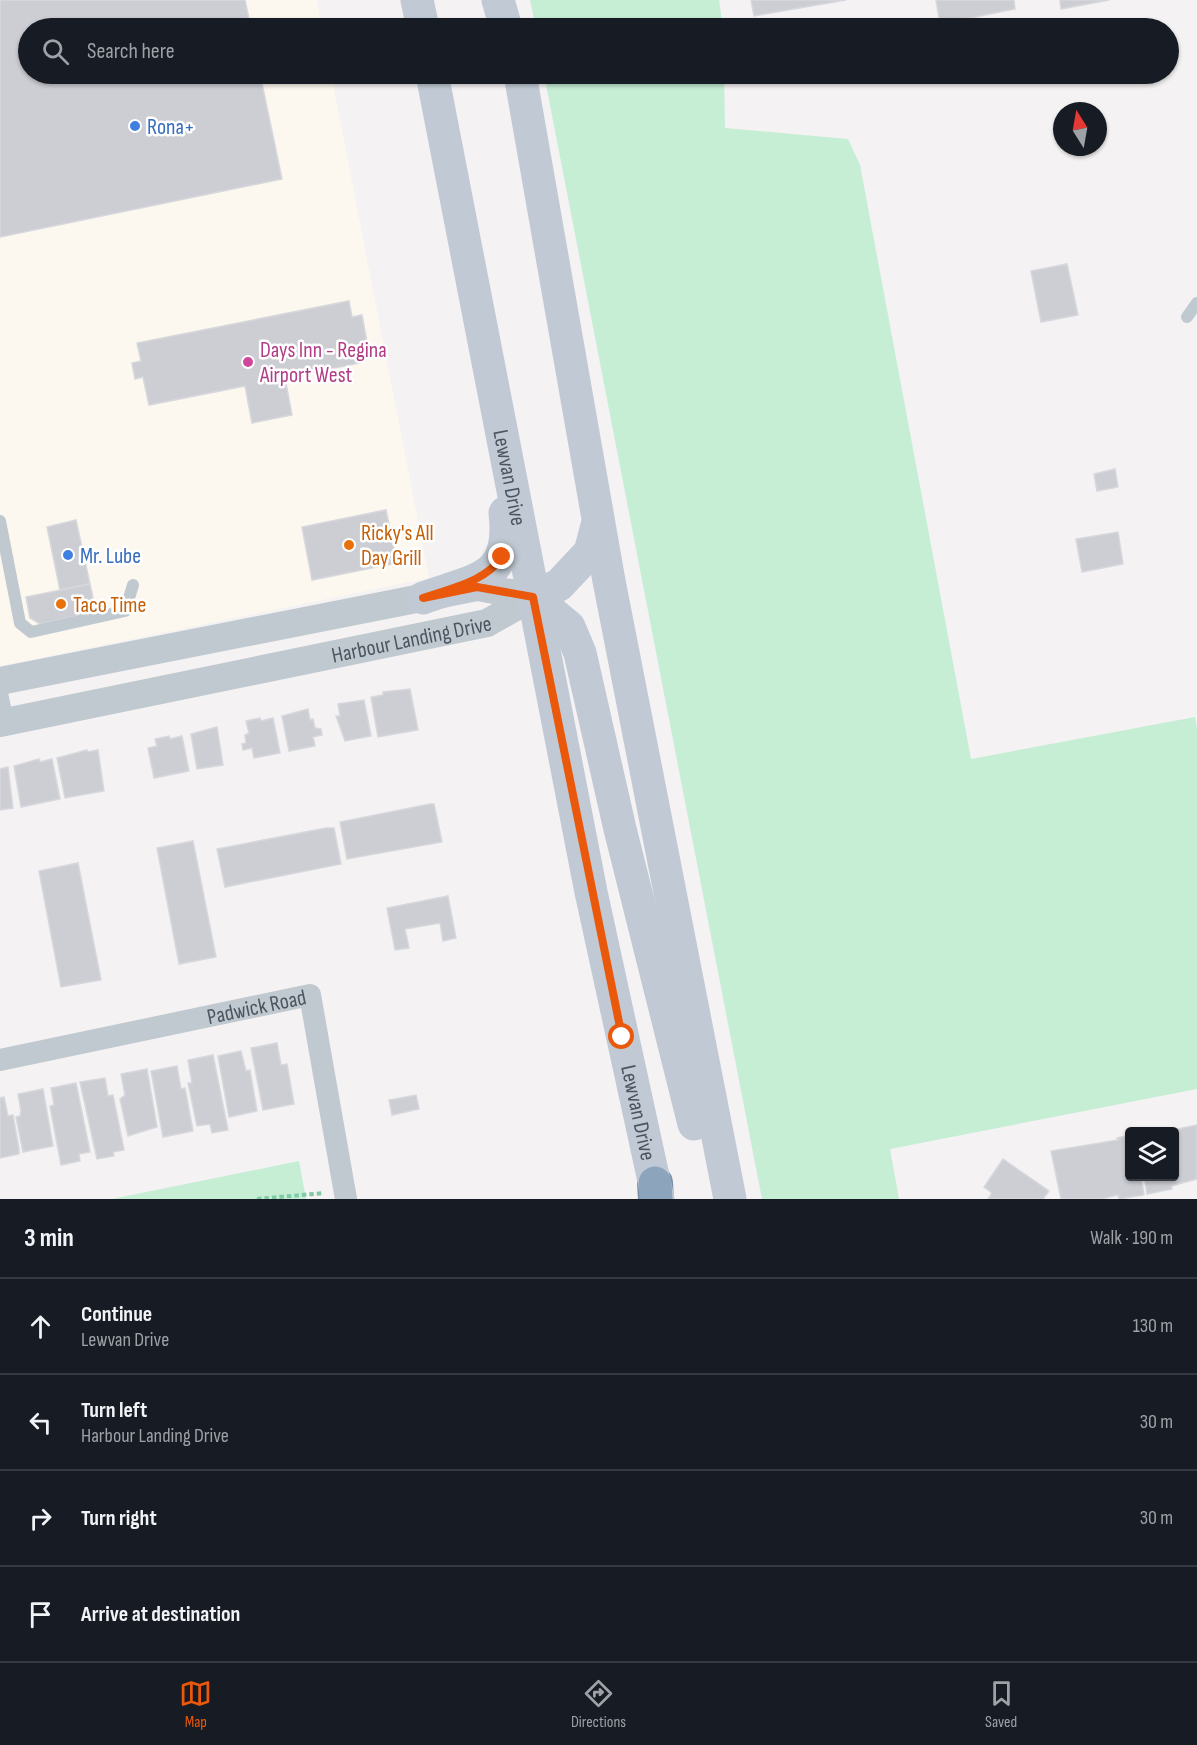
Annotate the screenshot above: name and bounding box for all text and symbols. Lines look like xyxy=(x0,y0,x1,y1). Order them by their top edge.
search box xyxy=(18,18,1179,84)
icon: search xyxy=(39,35,72,68)
text: Search here xyxy=(87,38,174,65)
north arrow xyxy=(1053,102,1107,156)
place label: Rona+ xyxy=(147,114,195,141)
marker: Rona+ xyxy=(128,119,142,133)
place label: Days Inn - Regina Airport West xyxy=(259,337,387,389)
marker: Days Inn - Regina Airport West xyxy=(241,355,255,369)
street label: Lewvan Drive xyxy=(486,427,531,528)
place label: Ricky's All Day Grill xyxy=(361,520,434,572)
marker: Ricky's All Day Grill xyxy=(342,538,356,552)
place label: Mr. Lube xyxy=(80,543,141,570)
route end xyxy=(488,543,514,569)
marker: Mr. Lube xyxy=(61,548,75,562)
place label: Taco Time xyxy=(73,592,146,619)
marker: Taco Time xyxy=(54,597,68,611)
street label: Harbour Landing Drive xyxy=(329,610,494,670)
street label: Padwick Road xyxy=(205,984,309,1031)
route start xyxy=(608,1023,634,1049)
street label: Lewvan Drive xyxy=(614,1063,661,1163)
map controls xyxy=(1125,1127,1179,1181)
button: layers xyxy=(1125,1127,1179,1181)
text: 3 min xyxy=(24,1223,74,1254)
text: Walk · 190 m xyxy=(1090,1226,1173,1250)
text: Continue xyxy=(81,1301,152,1328)
icon: ahead xyxy=(24,1310,57,1343)
text: 130 m xyxy=(1133,1314,1173,1338)
text: Lewvan Drive xyxy=(81,1328,169,1352)
text: Turn left xyxy=(81,1397,147,1424)
icon: left xyxy=(24,1406,57,1439)
text: 30 m xyxy=(1140,1410,1173,1434)
text: Harbour Landing Drive xyxy=(81,1424,229,1448)
icon: right xyxy=(24,1502,57,1535)
text: Turn right xyxy=(81,1505,157,1532)
text: 30 m xyxy=(1140,1506,1173,1530)
icon: arrive xyxy=(24,1598,57,1631)
text: Arrive at destination xyxy=(81,1601,240,1628)
tab: Map xyxy=(179,1677,212,1732)
tab: Directions xyxy=(571,1677,626,1732)
tab: Saved xyxy=(985,1677,1018,1732)

